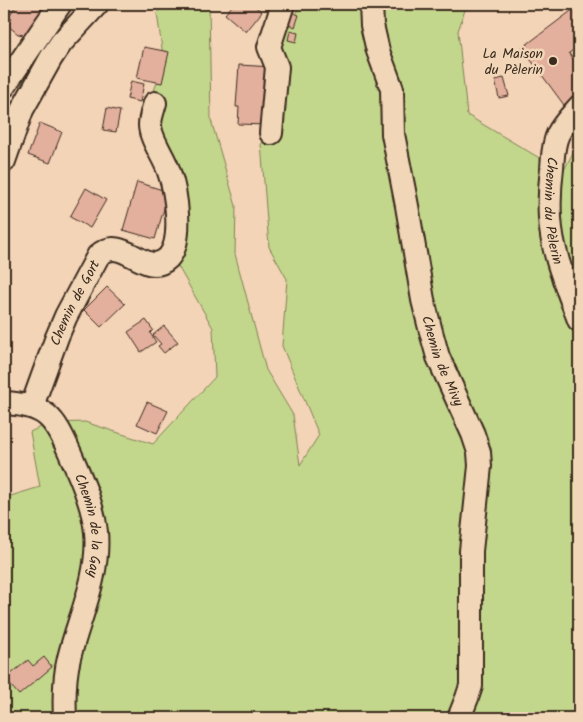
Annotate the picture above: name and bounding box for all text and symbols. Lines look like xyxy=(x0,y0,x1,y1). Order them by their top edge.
place label: La Maison du Pèlerin xyxy=(482,43,543,81)
marker: La Maison du Pèlerin xyxy=(547,55,559,67)
street label: Chemin du Pèlerin xyxy=(538,156,568,267)
street label: Chemin de Gort xyxy=(45,256,106,349)
street label: Chemin de Mivy xyxy=(415,313,469,411)
street label: Chemin de la Gay xyxy=(68,470,107,580)

